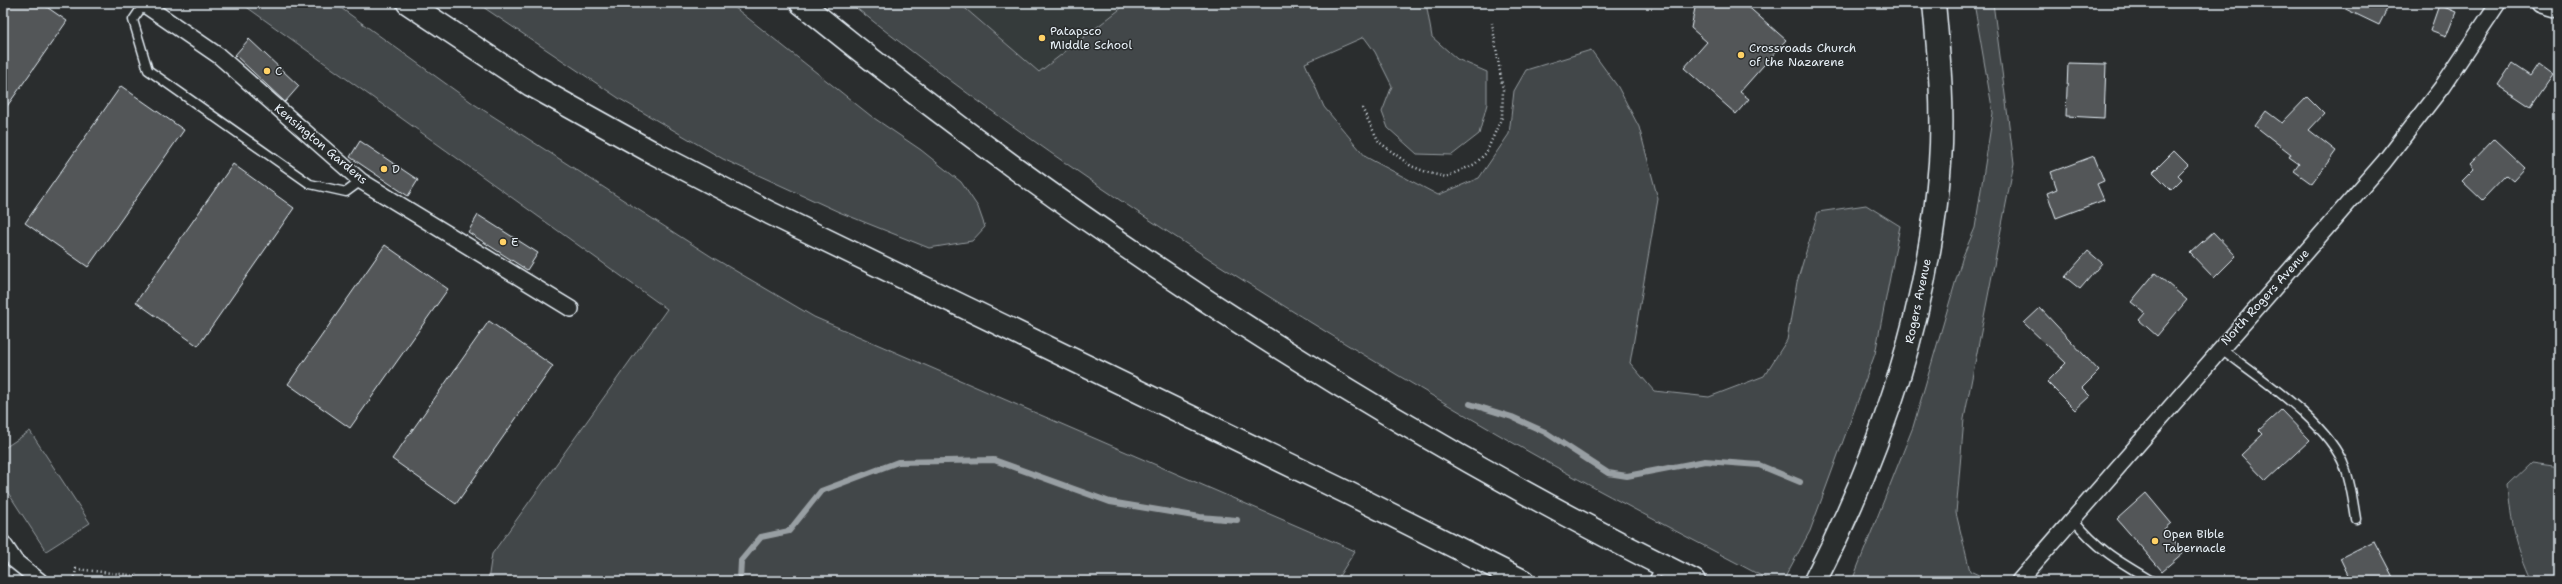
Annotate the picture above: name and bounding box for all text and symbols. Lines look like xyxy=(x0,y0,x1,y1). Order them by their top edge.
place label: Patapsco Middle School xyxy=(1050,23,1132,53)
marker: Patapsco Middle School xyxy=(1037,33,1047,43)
place label: Crossroads Church of the Nazarene xyxy=(1749,40,1856,70)
marker: Crossroads Church of the Nazarene xyxy=(1736,50,1746,60)
place label: C xyxy=(275,63,282,79)
marker: C xyxy=(262,66,272,76)
street label: Kensington Gardens xyxy=(271,100,371,188)
place label: D xyxy=(392,161,400,177)
marker: D xyxy=(379,164,389,174)
place label: E xyxy=(511,234,519,250)
marker: E xyxy=(498,237,508,247)
street label: North Rogers Avenue xyxy=(2217,245,2313,349)
street label: Rogers Avenue xyxy=(1901,257,1935,345)
place label: Open Bible Tabernacle xyxy=(2163,526,2226,556)
marker: Open Bible Tabernacle xyxy=(2150,536,2160,546)

